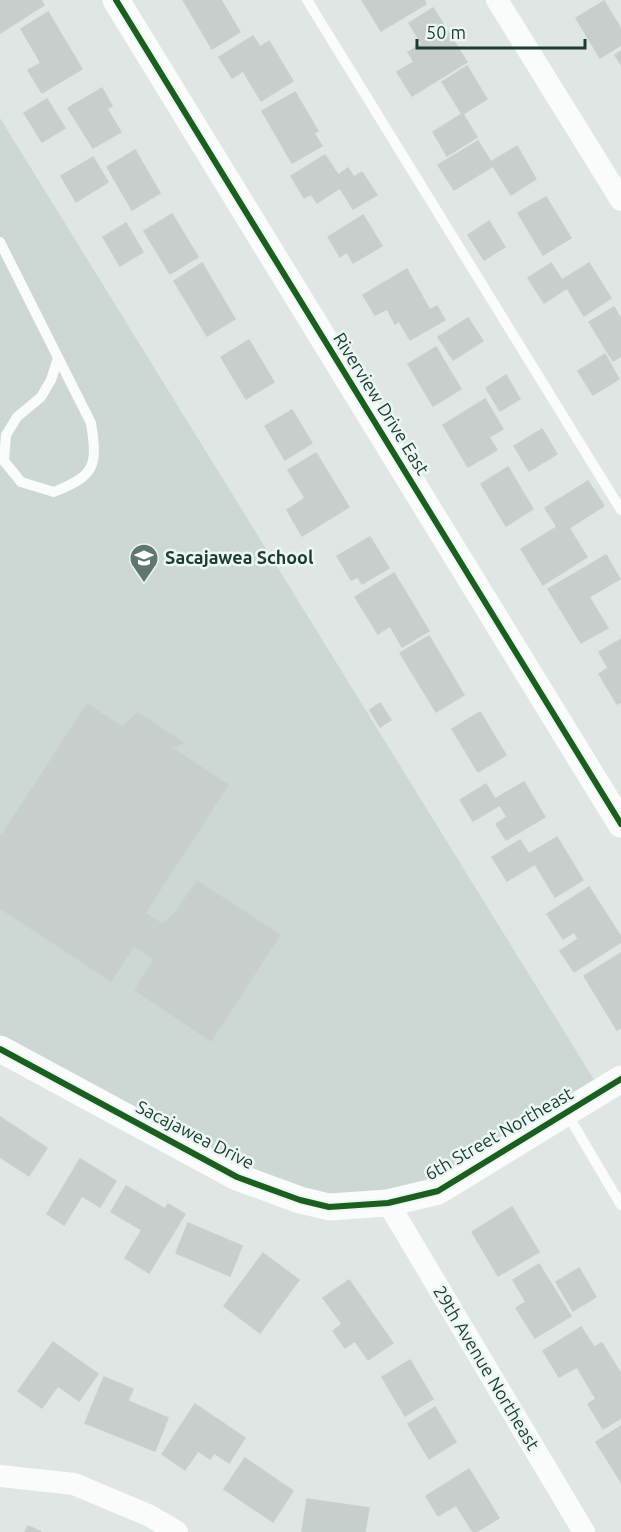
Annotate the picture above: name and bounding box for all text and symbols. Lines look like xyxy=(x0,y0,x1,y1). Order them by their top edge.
scale bar xyxy=(417,12,585,50)
text: 50 m xyxy=(426,22,466,42)
street label: Riverview Drive East xyxy=(330,329,434,478)
school or university icon: Sacajawea School xyxy=(128,542,160,584)
place label: Sacajawea School xyxy=(165,547,314,567)
street label: 6th Street Northeast xyxy=(421,1083,576,1184)
street label: Sacajawea Drive xyxy=(133,1096,258,1172)
street label: 29th Avenue Northeast xyxy=(430,1282,544,1453)

